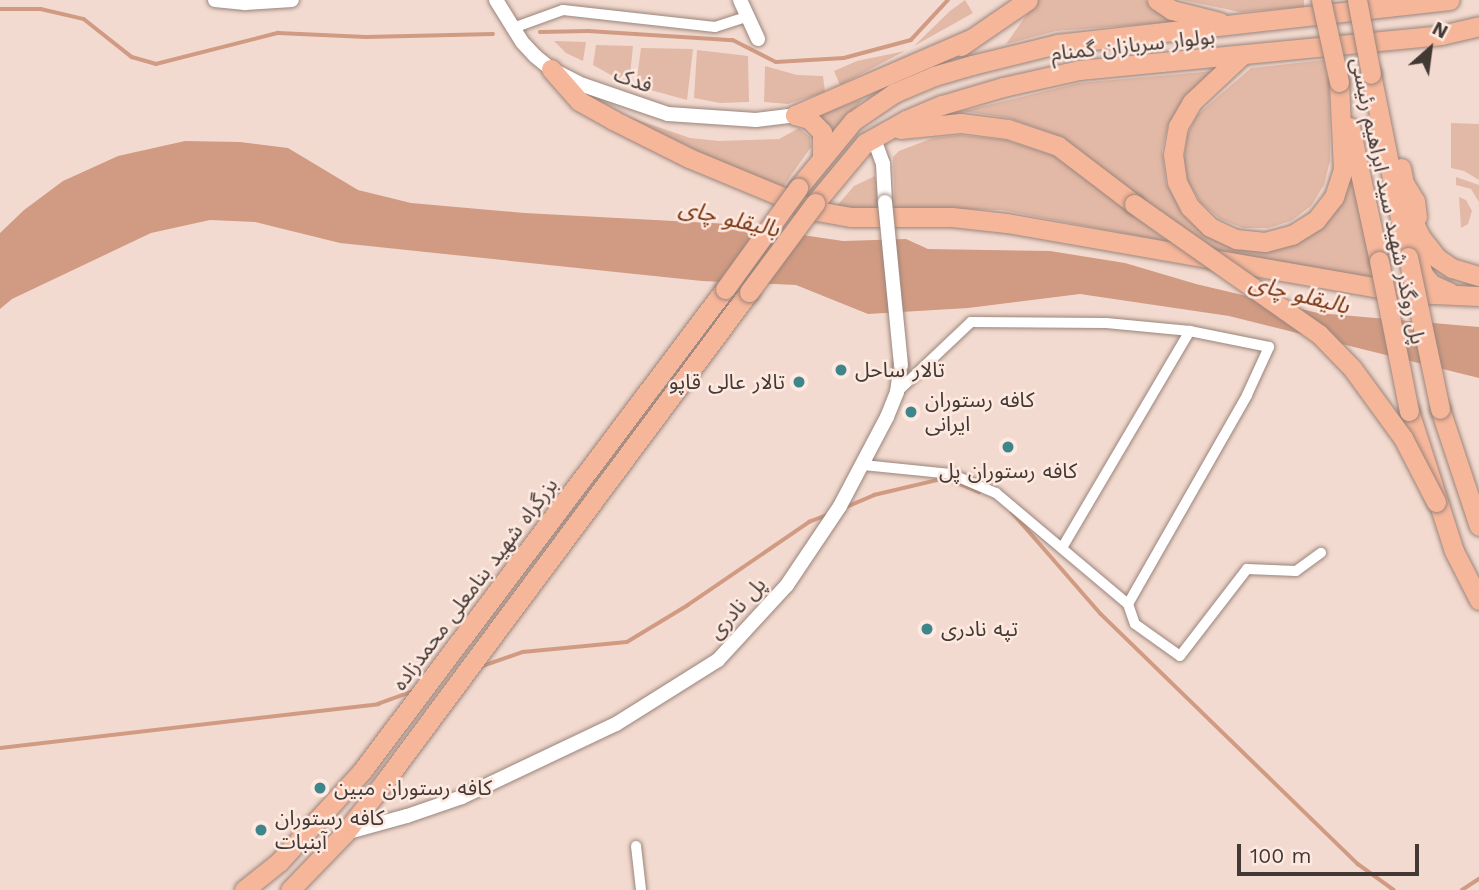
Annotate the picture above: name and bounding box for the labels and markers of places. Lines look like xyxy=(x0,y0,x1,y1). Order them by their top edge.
place label: تالار ساحل xyxy=(855,357,945,383)
marker: تالار ساحل xyxy=(833,362,849,378)
place label: تالار عالی قاپو xyxy=(669,369,785,395)
marker: تالار عالی قاپو xyxy=(791,374,807,390)
place label: کافه رستوران ایرانی xyxy=(925,387,1034,437)
marker: کافه رستوران ایرانی xyxy=(903,404,919,420)
marker: کافه رستوران پل xyxy=(1000,439,1016,455)
place label: کافه رستوران پل xyxy=(939,458,1077,484)
place label: تپه نادری xyxy=(941,616,1018,642)
marker: تپه نادری xyxy=(919,621,935,637)
place label: کافه رستوران مبین xyxy=(334,775,492,801)
marker: کافه رستوران مبین xyxy=(312,780,328,796)
place label: کافه رستوران آبنبات xyxy=(275,805,384,855)
marker: کافه رستوران آبنبات xyxy=(253,822,269,838)

